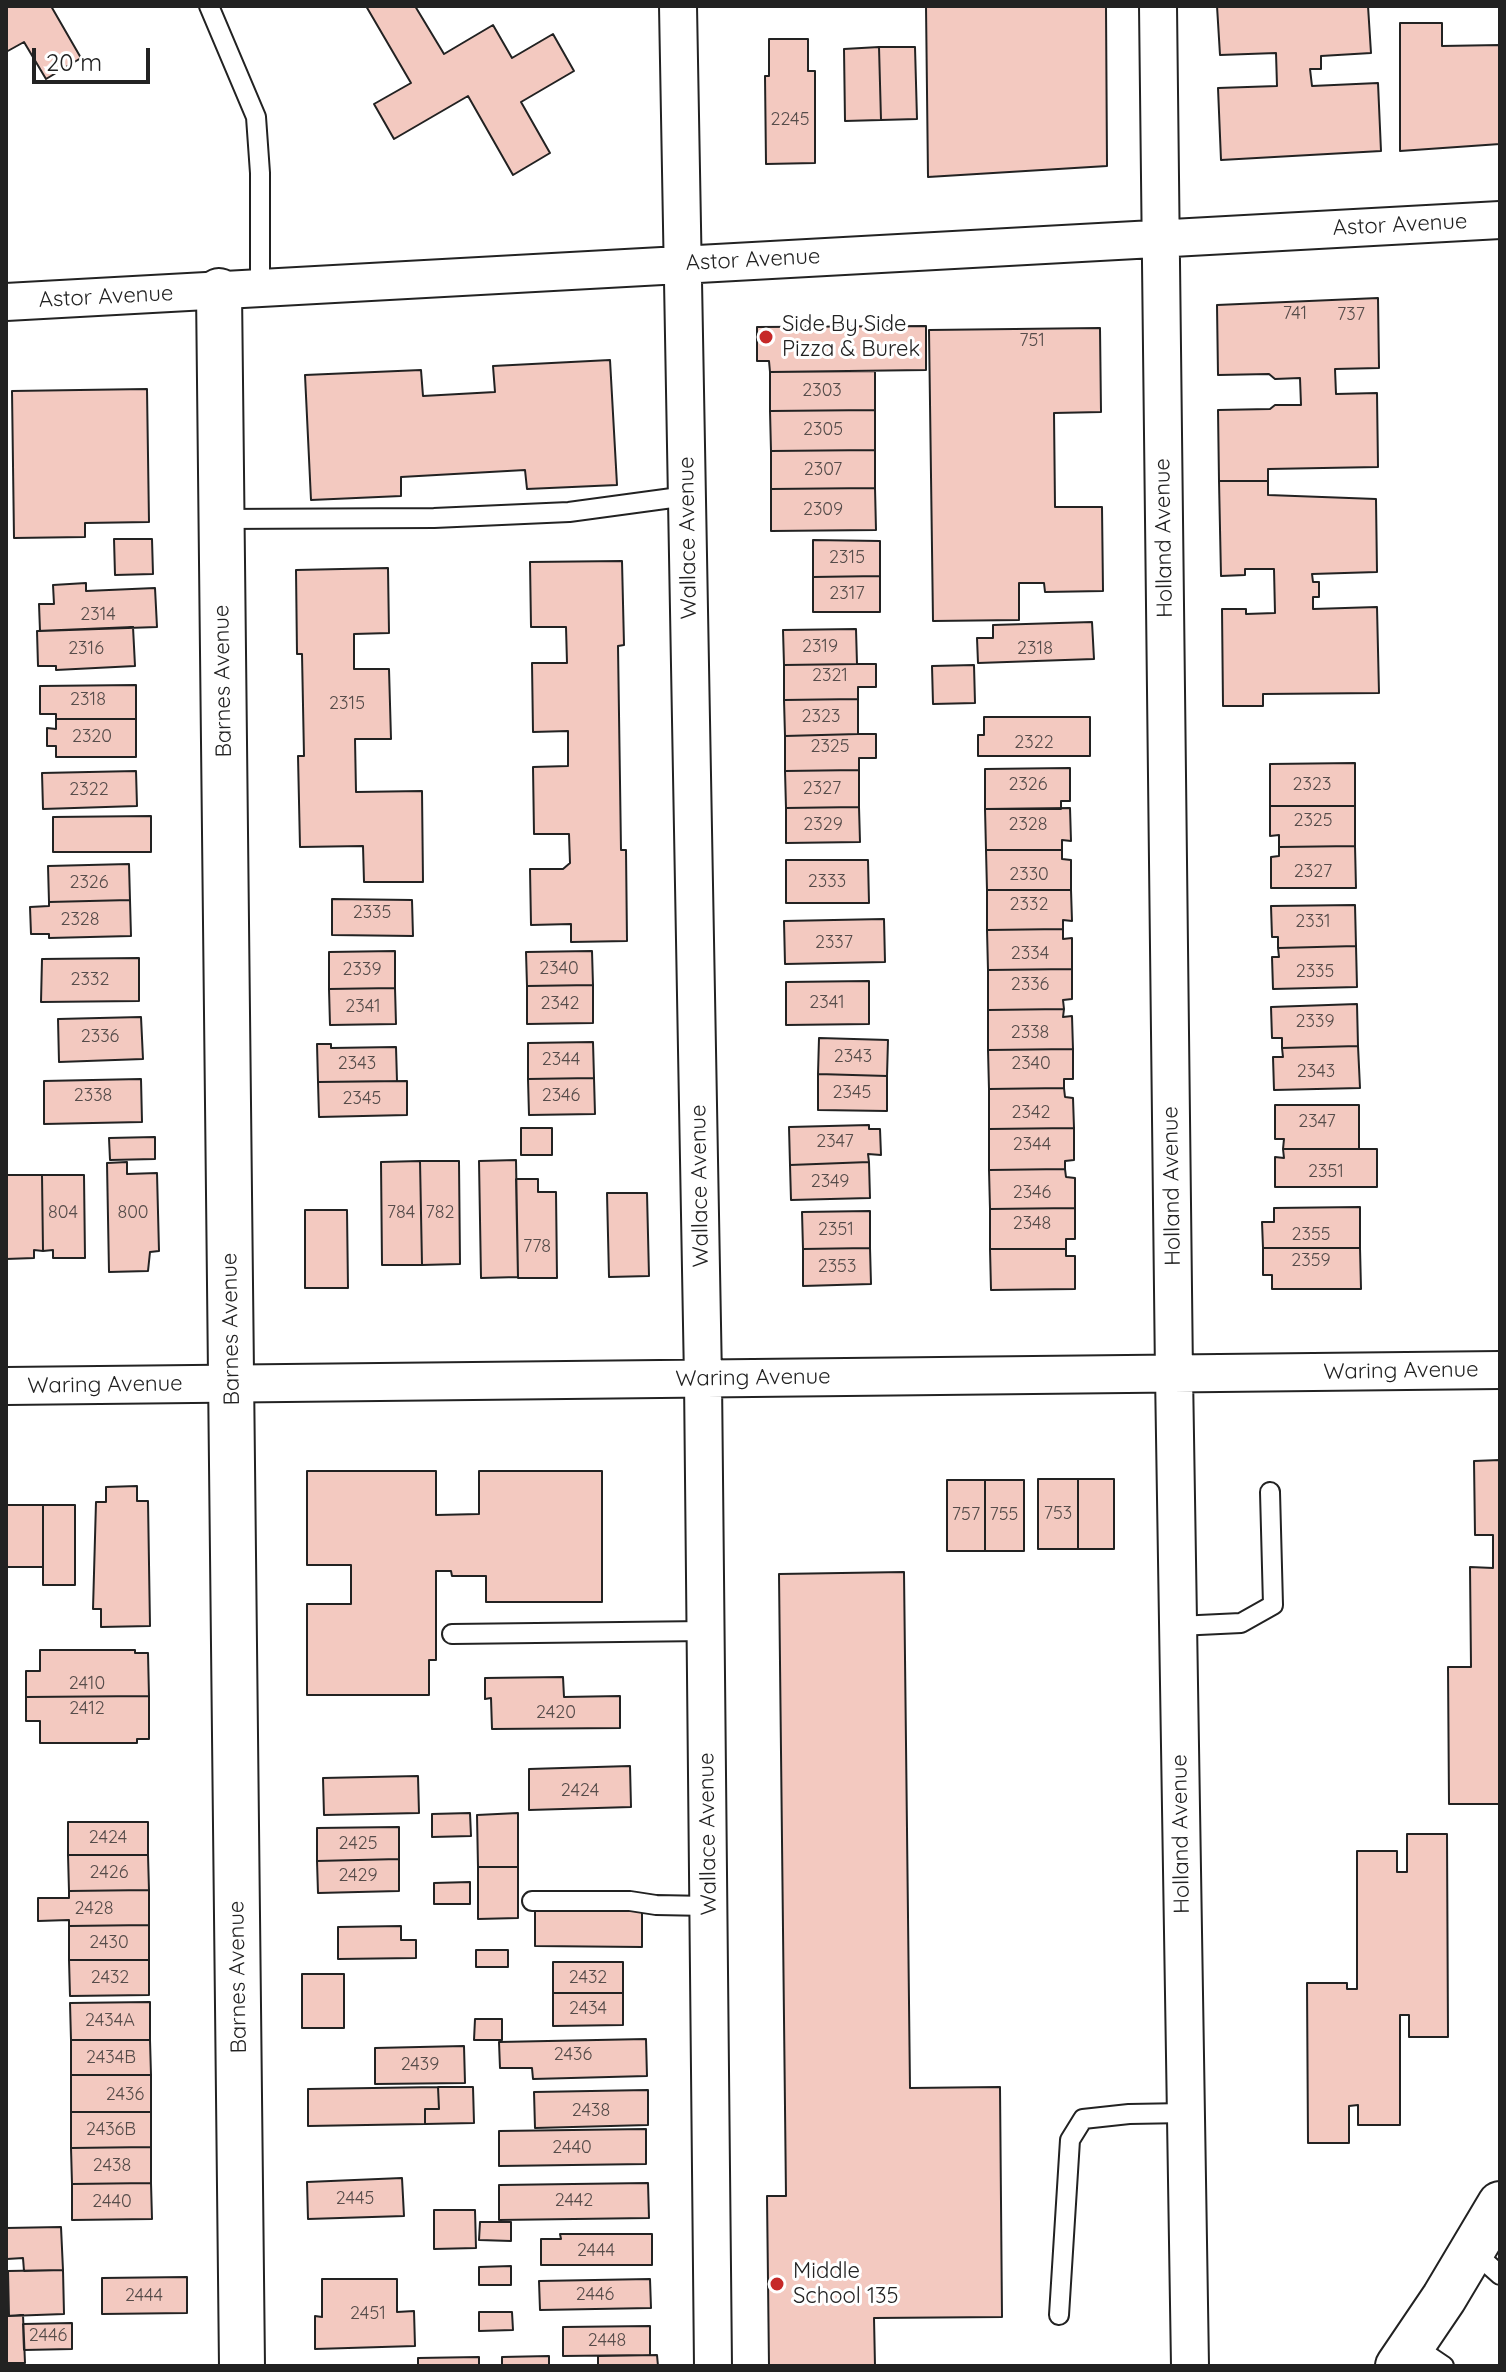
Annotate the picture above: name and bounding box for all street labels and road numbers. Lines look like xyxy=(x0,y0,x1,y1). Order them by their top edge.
street label: Astor Avenue xyxy=(1332,208,1468,242)
street label: Astor Avenue xyxy=(685,243,821,277)
street label: Astor Avenue xyxy=(38,280,174,314)
street label: Wallace Avenue xyxy=(673,456,703,620)
street label: Holland Avenue xyxy=(1149,458,1179,618)
street label: Barnes Avenue xyxy=(208,604,238,758)
street label: Wallace Avenue xyxy=(685,1104,715,1268)
street label: Holland Avenue xyxy=(1157,1106,1187,1266)
street label: Barnes Avenue xyxy=(216,1252,246,1406)
street label: Waring Avenue xyxy=(1323,1356,1479,1386)
street label: Waring Avenue xyxy=(675,1363,831,1393)
street label: Waring Avenue xyxy=(27,1370,183,1400)
street label: Wallace Avenue xyxy=(693,1752,723,1916)
street label: Holland Avenue xyxy=(1166,1754,1196,1914)
street label: Barnes Avenue xyxy=(223,1900,253,2054)

